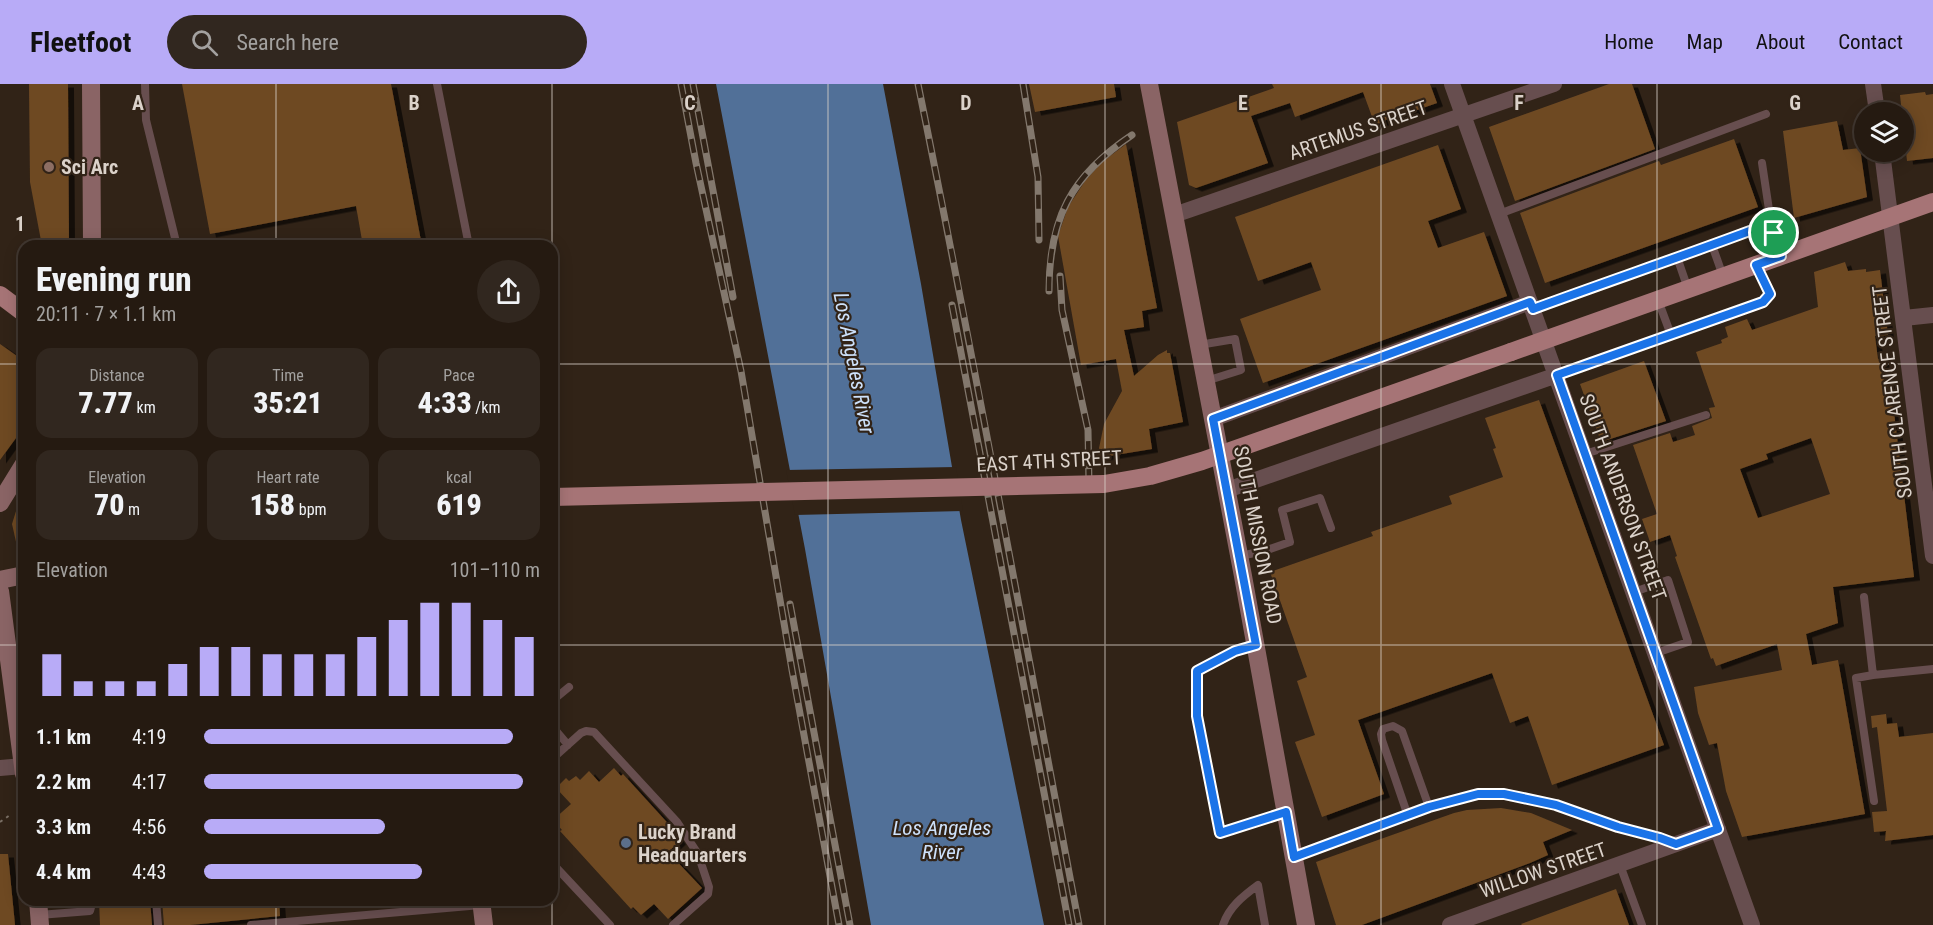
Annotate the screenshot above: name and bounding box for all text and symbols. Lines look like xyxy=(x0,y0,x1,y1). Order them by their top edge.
search box xyxy=(167,15,587,69)
text: Fleetfoot xyxy=(30,26,131,59)
icon: search xyxy=(188,26,221,59)
text: Search here xyxy=(236,30,339,55)
text: Home xyxy=(1604,30,1654,54)
text: Map xyxy=(1687,30,1723,54)
text: About xyxy=(1756,30,1805,54)
text: Contact xyxy=(1838,30,1903,54)
text: A xyxy=(132,91,144,115)
text: B xyxy=(408,91,420,115)
text: C xyxy=(684,91,696,115)
text: D xyxy=(960,91,972,115)
text: E xyxy=(1238,91,1248,115)
text: F xyxy=(1514,91,1524,115)
text: G xyxy=(1789,91,1801,115)
street label: ARTEMUS STREET xyxy=(1286,95,1430,165)
map controls xyxy=(1854,102,1914,162)
button: layers xyxy=(1854,102,1914,162)
place label: Sci Arc xyxy=(61,155,118,179)
marker: Sci Arc xyxy=(42,160,56,174)
pin xyxy=(1748,207,1799,258)
text: 1 xyxy=(15,212,25,236)
icon: arrive xyxy=(1757,216,1790,249)
text: Evening run xyxy=(36,260,192,299)
button: share xyxy=(477,260,540,323)
street label: SOUTH CLARENCE STREET xyxy=(1867,284,1917,500)
water label: Los Angeles River xyxy=(829,290,880,436)
text: 20:11 · 7 × 1.1 km xyxy=(36,302,176,326)
text: Distance xyxy=(89,366,145,385)
text: Time xyxy=(272,366,304,385)
text: Pace xyxy=(443,366,475,385)
text: 7.77 xyxy=(78,385,133,420)
text: 35:21 xyxy=(253,385,323,420)
text: 4:33 xyxy=(417,385,472,420)
street label: SOUTH ANDERSON STREET xyxy=(1574,390,1672,604)
text: km xyxy=(133,398,156,417)
text: /km xyxy=(472,398,501,417)
street label: SOUTH MISSION ROAD xyxy=(1229,444,1287,626)
street label: EAST 4TH STREET xyxy=(976,445,1122,477)
text: Elevation xyxy=(88,468,146,487)
text: Heart rate xyxy=(256,468,320,487)
text: kcal xyxy=(446,468,472,487)
text: 70 xyxy=(94,487,124,522)
text: 158 xyxy=(249,487,295,522)
text: 619 xyxy=(436,487,482,522)
text: m xyxy=(124,500,140,519)
text: bpm xyxy=(295,500,327,519)
text: Elevation xyxy=(36,558,108,582)
text: 101–110 m xyxy=(450,558,540,582)
text: 1.1 km xyxy=(36,725,91,749)
text: 4:19 xyxy=(132,725,166,749)
text: 2.2 km xyxy=(36,770,91,794)
text: 4:17 xyxy=(132,770,166,794)
text: 3.3 km xyxy=(36,815,91,839)
text: 4:56 xyxy=(132,815,166,839)
water label: Los Angeles River xyxy=(893,816,991,864)
place label: Lucky Brand Headquarters xyxy=(638,820,747,867)
marker: Lucky Brand Headquarters xyxy=(619,836,633,850)
street label: WILLOW STREET xyxy=(1477,837,1609,903)
text: 4.4 km xyxy=(36,860,91,884)
text: 4:43 xyxy=(132,860,166,884)

